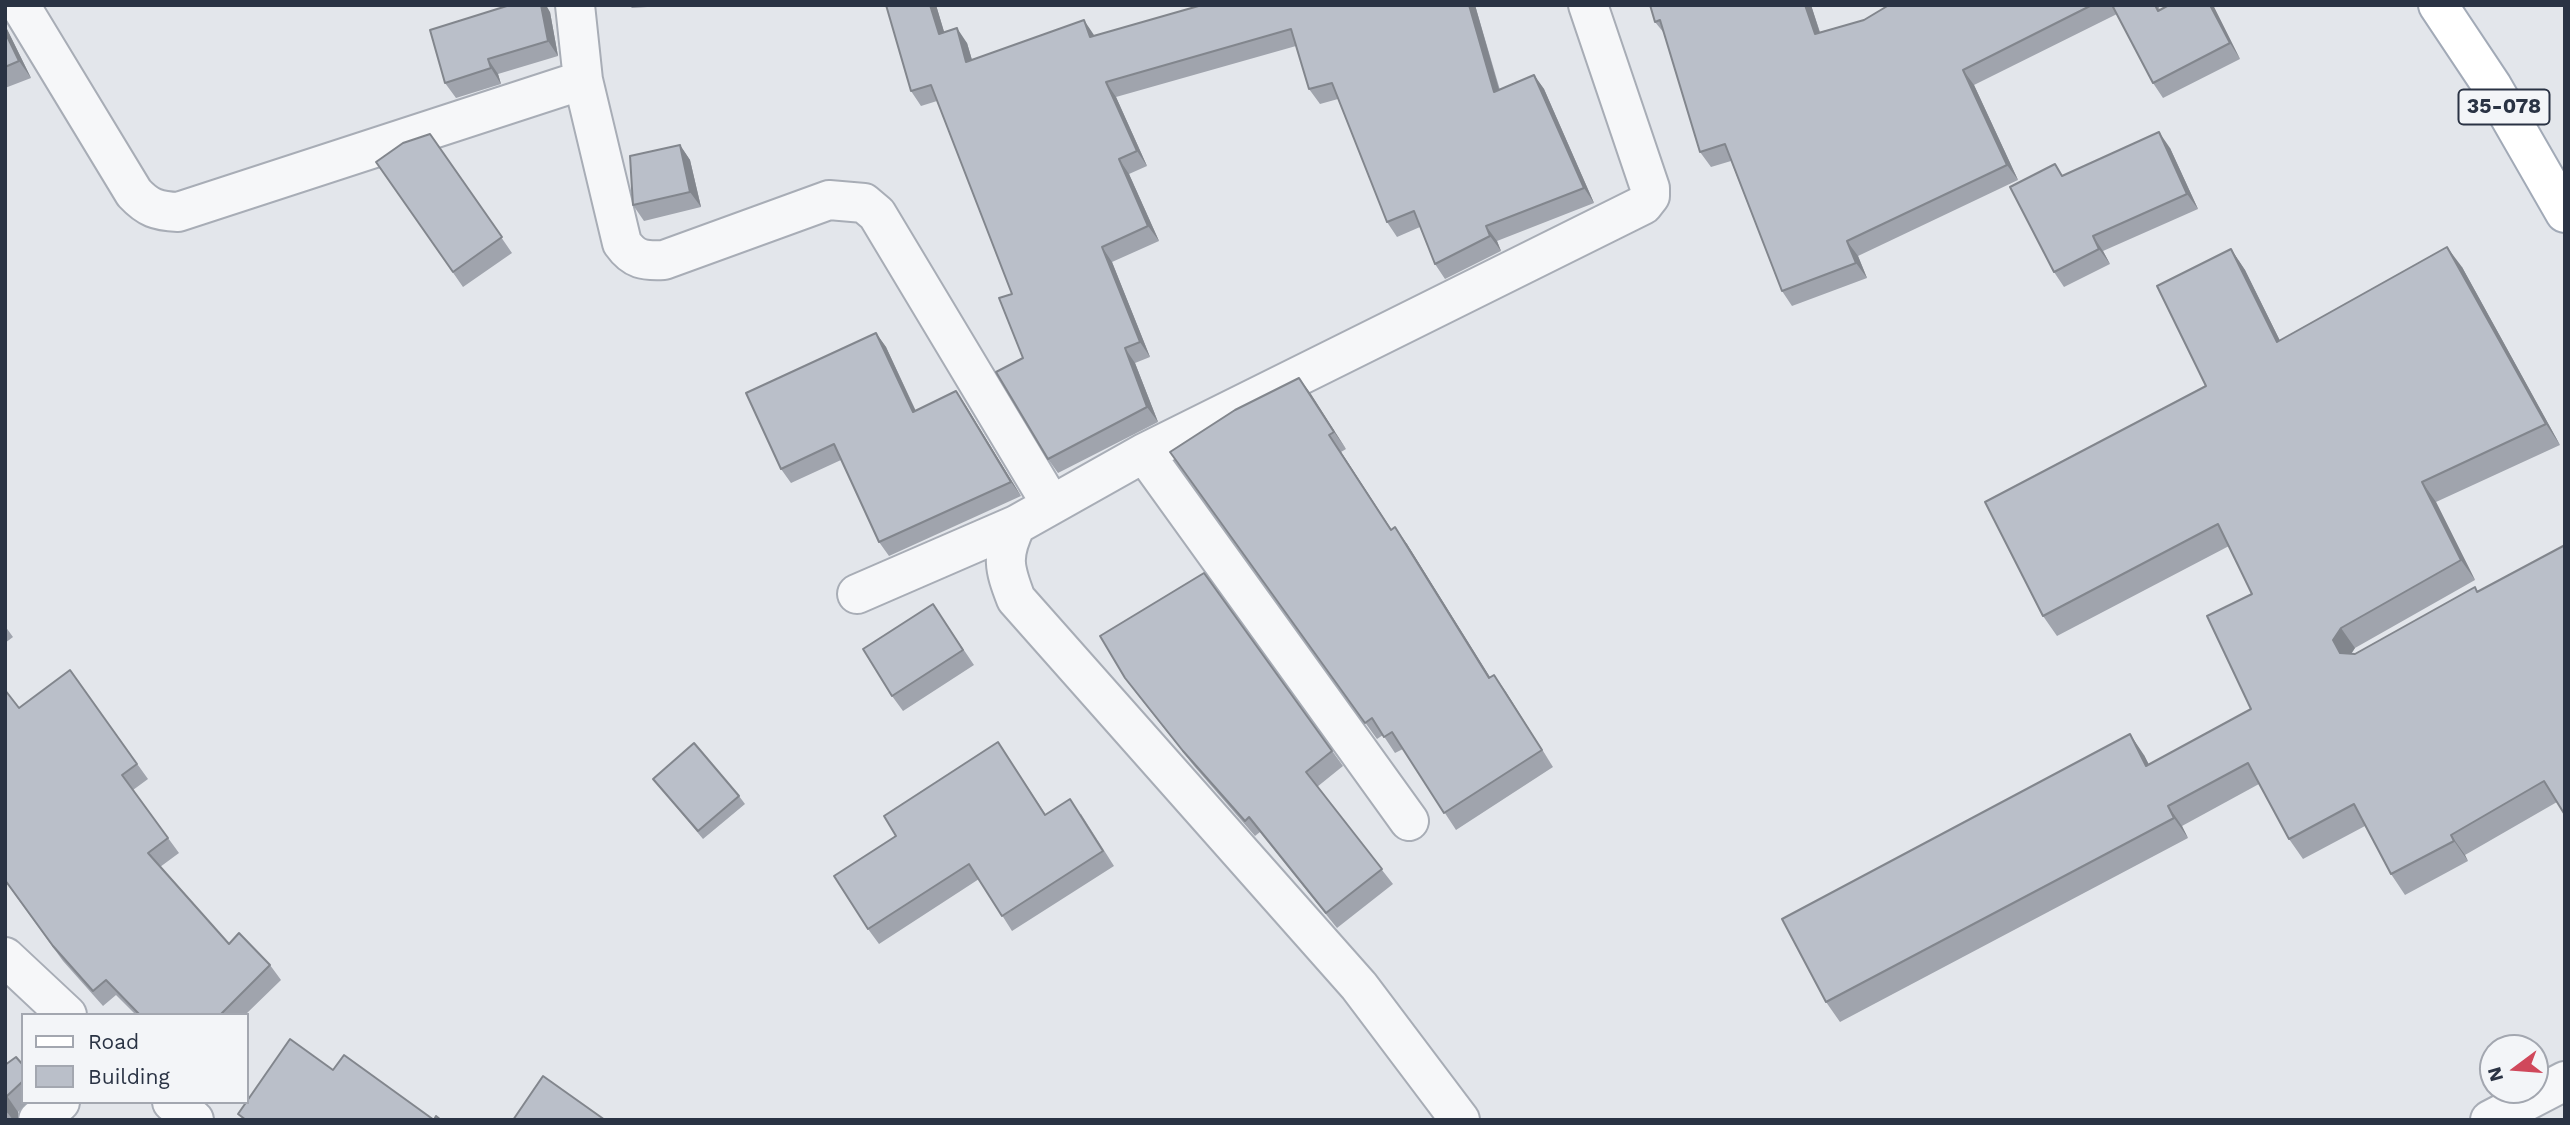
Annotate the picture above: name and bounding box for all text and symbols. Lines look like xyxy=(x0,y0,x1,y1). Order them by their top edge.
road number: 35-078 xyxy=(2458,90,2550,124)
legend xyxy=(21,1013,248,1104)
text: Road xyxy=(88,1029,139,1054)
north arrow xyxy=(2479,1034,2549,1104)
text: Building xyxy=(88,1064,170,1089)
text: N xyxy=(2482,1064,2508,1084)

